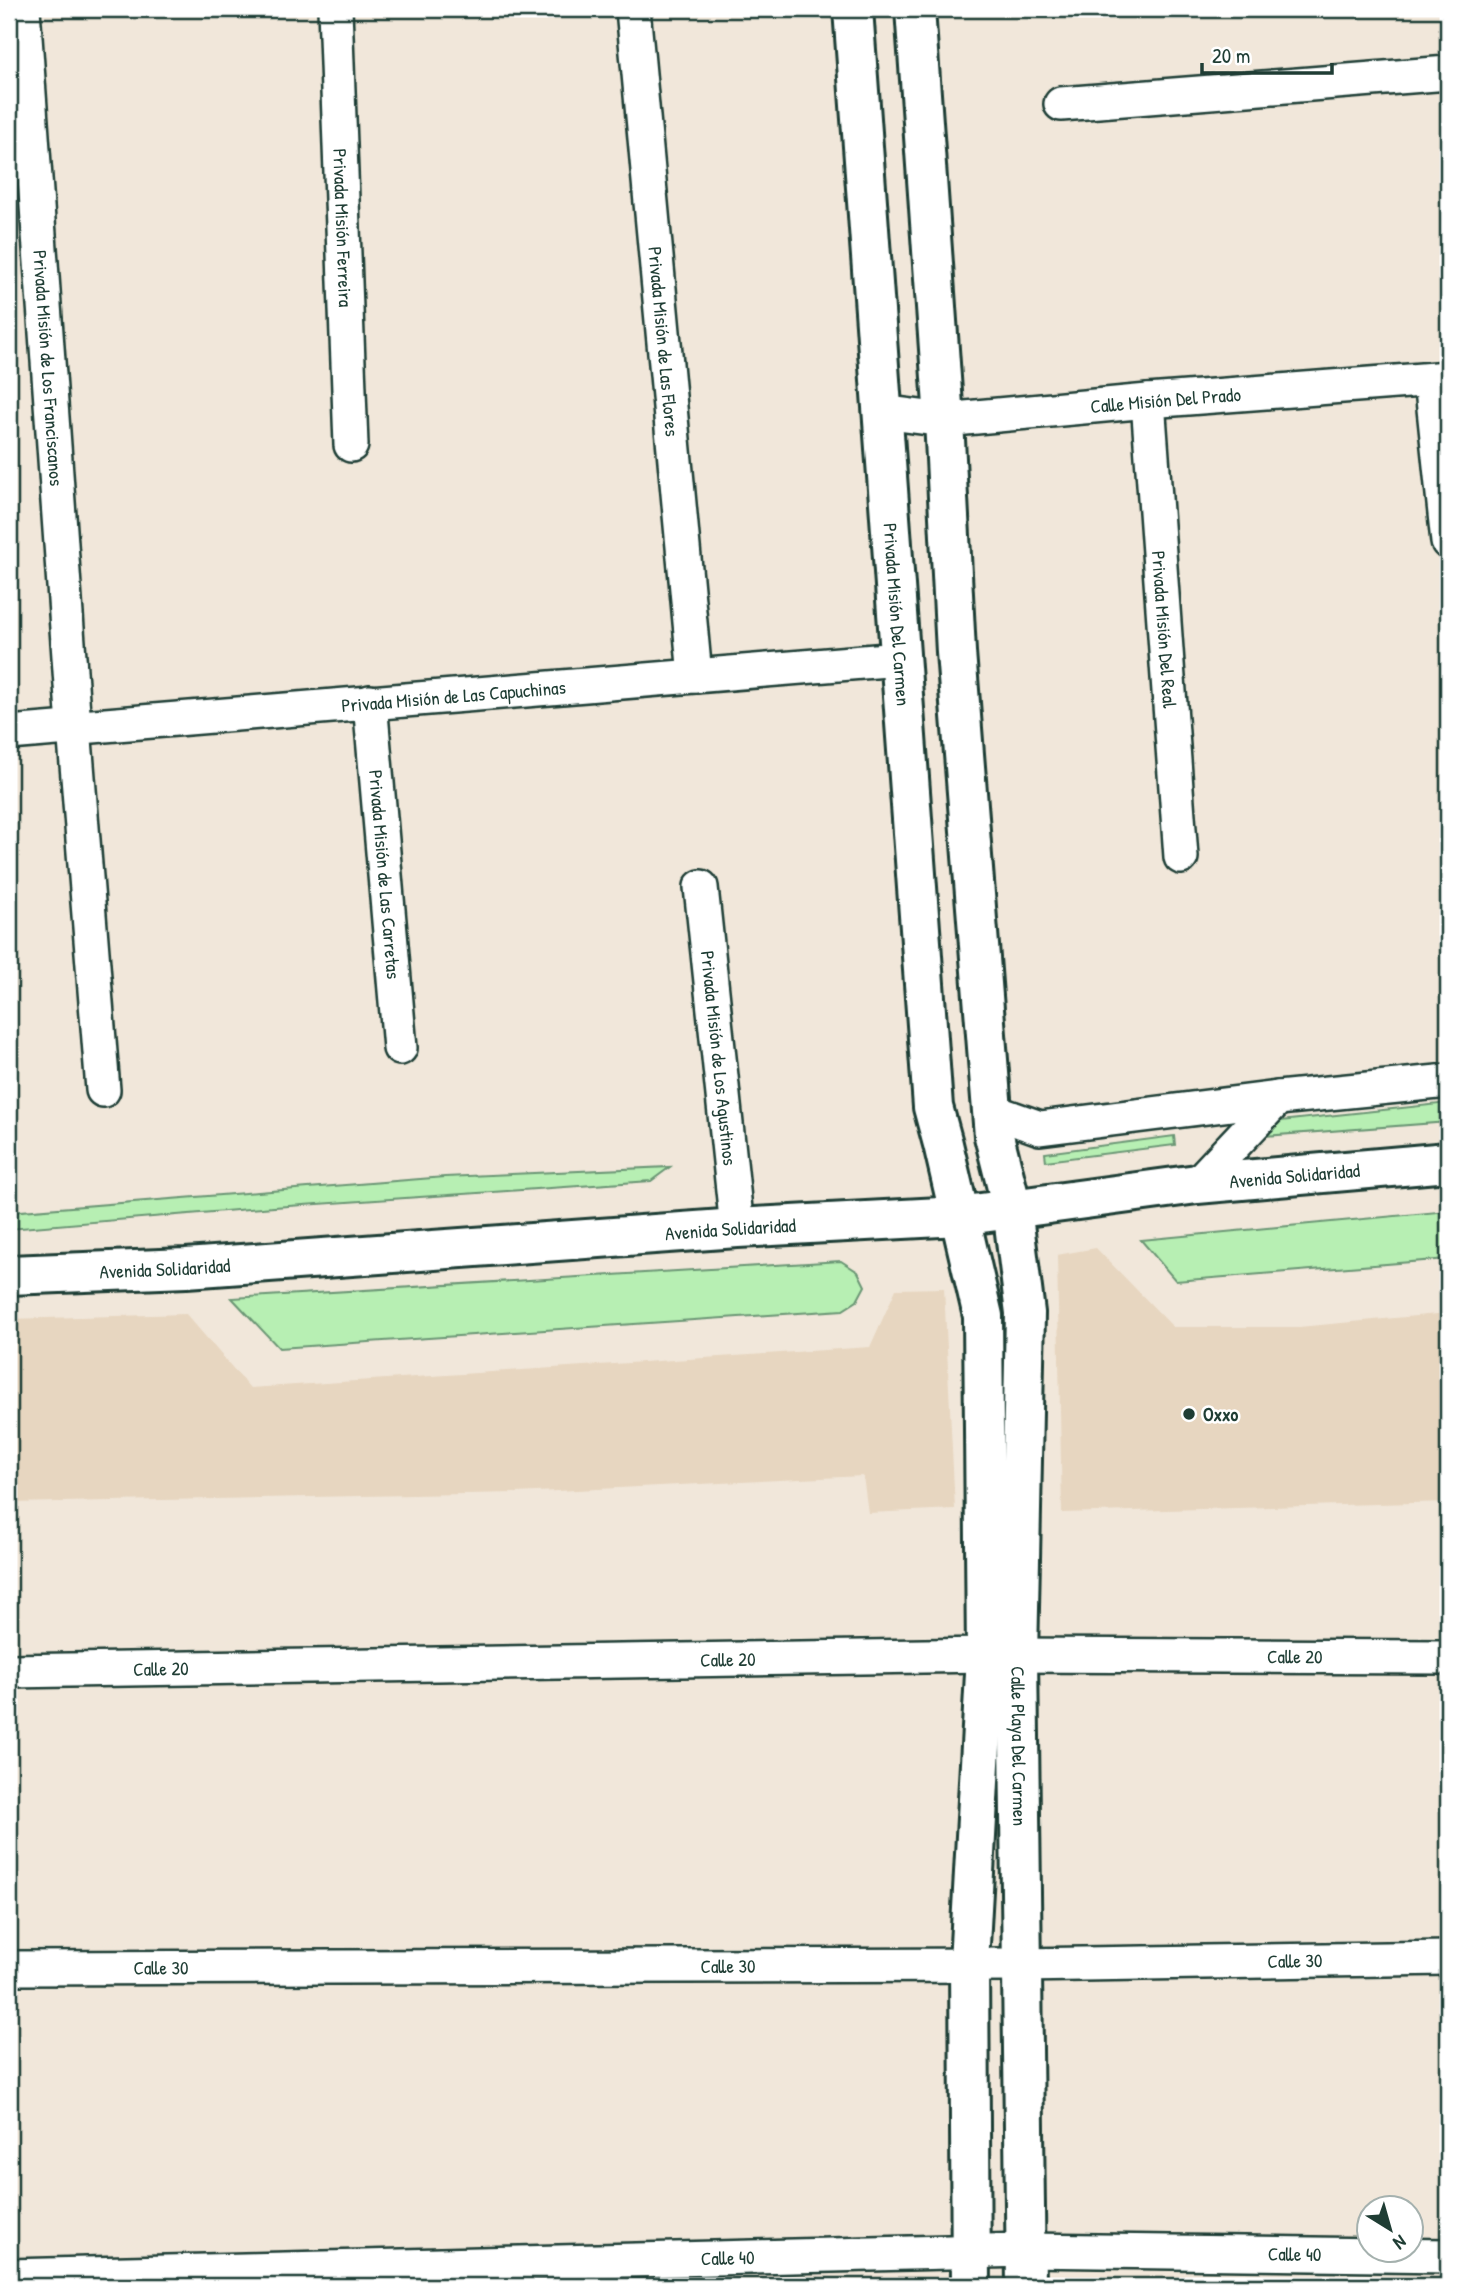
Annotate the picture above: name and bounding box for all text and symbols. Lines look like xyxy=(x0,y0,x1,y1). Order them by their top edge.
scale bar xyxy=(1202,32,1331,76)
text: 20 m xyxy=(1212,41,1250,70)
street label: Privada Misión Ferreira xyxy=(327,148,359,308)
street label: Privada Misión de Las Flores xyxy=(642,245,686,438)
street label: Privada Misión de Los Franciscanos xyxy=(27,249,70,487)
street label: Calle Misión Del Prado xyxy=(1089,381,1242,419)
street label: Privada Misión Del Carmen xyxy=(877,522,917,707)
street label: Privada Misión Del Real xyxy=(1146,550,1183,710)
street label: Privada Misión de Las Capuchinas xyxy=(340,674,567,718)
street label: Privada Misión de Las Carretas xyxy=(363,769,407,980)
street label: Privada Misión de Los Agustinos xyxy=(695,949,743,1167)
street label: Avenida Solidaridad xyxy=(1228,1157,1362,1194)
street label: Avenida Solidaridad xyxy=(664,1212,797,1246)
street label: Avenida Solidaridad xyxy=(99,1252,232,1284)
place label: Oxxo xyxy=(1203,1401,1239,1427)
marker: Oxxo xyxy=(1181,1406,1197,1422)
street label: Calle 20 xyxy=(1267,1643,1323,1669)
street label: Calle 20 xyxy=(700,1646,756,1673)
street label: Calle 20 xyxy=(133,1655,189,1682)
street label: Calle Playa Del Carmen xyxy=(1005,1666,1033,1826)
street label: Calle 30 xyxy=(1267,1947,1323,1974)
street label: Calle 30 xyxy=(700,1953,756,1979)
street label: Calle 30 xyxy=(133,1954,189,1981)
north arrow xyxy=(1356,2194,1426,2264)
text: N xyxy=(1388,2229,1412,2256)
street label: Calle 40 xyxy=(1268,2240,1322,2267)
street label: Calle 40 xyxy=(701,2244,755,2271)

